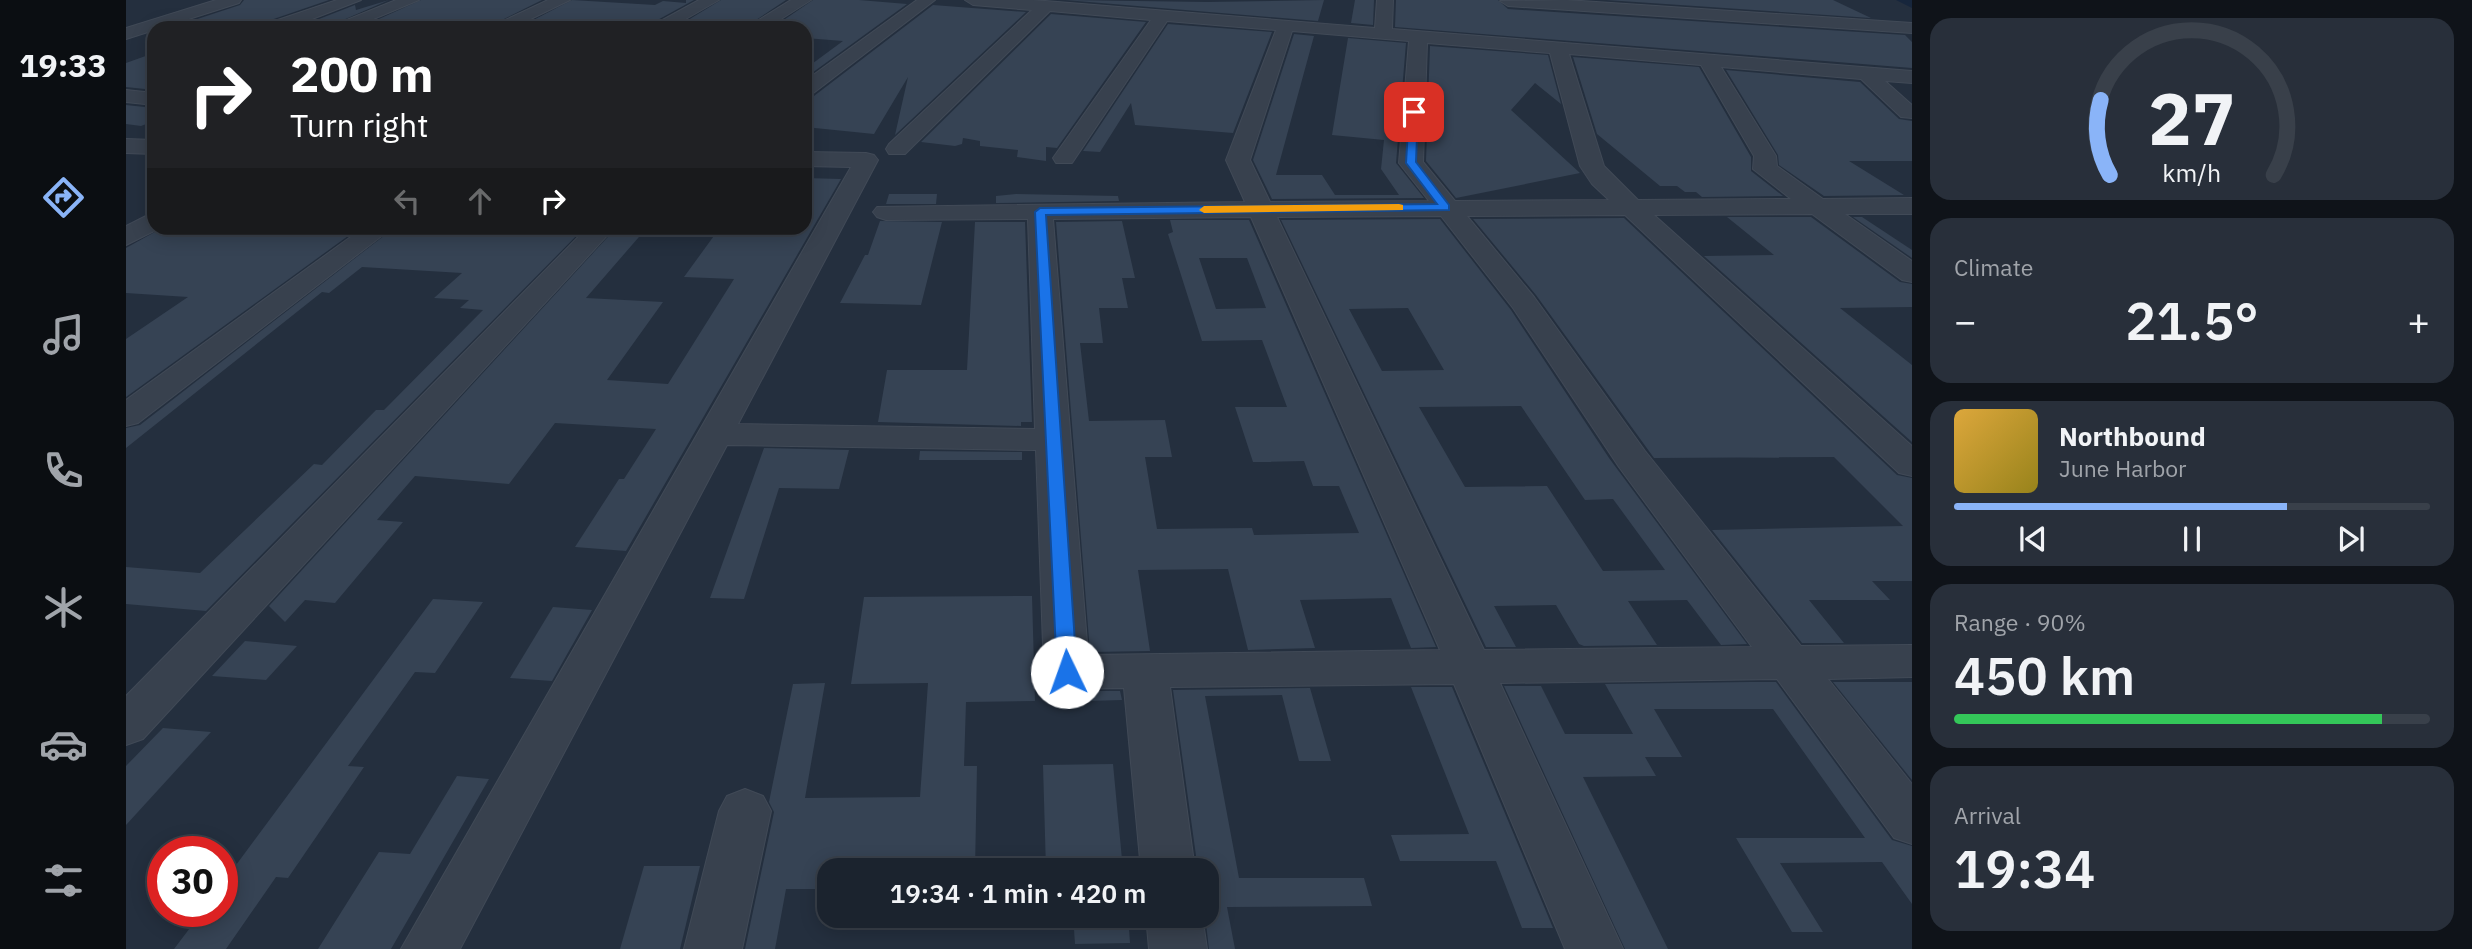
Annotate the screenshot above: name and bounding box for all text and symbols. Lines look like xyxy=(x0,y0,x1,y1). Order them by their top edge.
text: 200 m xyxy=(290,42,434,105)
text: 19:33 xyxy=(19,44,107,86)
icon: right xyxy=(175,49,266,140)
text: 27 xyxy=(2148,70,2236,165)
pin xyxy=(1384,82,1444,142)
icon: arrive xyxy=(1395,93,1433,131)
text: Turn right xyxy=(290,104,428,146)
text: km/h xyxy=(2163,156,2221,189)
icon: directions xyxy=(39,173,88,222)
icon: left xyxy=(388,182,426,220)
icon: ahead xyxy=(461,182,499,220)
icon: right xyxy=(534,182,572,220)
text: Climate xyxy=(1954,252,2033,282)
text: 21.5° xyxy=(2125,287,2259,354)
text: − xyxy=(1954,296,1977,345)
text: + xyxy=(2407,296,2430,345)
icon: music xyxy=(39,310,88,359)
text: Northbound xyxy=(2059,419,2206,453)
icon: phone xyxy=(39,446,88,495)
text: June Harbor xyxy=(2059,453,2187,483)
icon: previous xyxy=(2014,520,2052,558)
icon: pause xyxy=(2173,520,2211,558)
icon: next xyxy=(2332,520,2370,558)
icon: climate xyxy=(39,583,88,632)
text: Range · 90% xyxy=(1954,607,2086,637)
position arrow xyxy=(1030,635,1104,709)
text: 450 km xyxy=(1954,642,2135,709)
icon: car xyxy=(39,720,88,769)
text: Arrival xyxy=(1954,800,2021,830)
text: 19:34 xyxy=(1954,835,2095,902)
speed limit sign: 30 xyxy=(147,836,238,927)
icon: filters xyxy=(39,856,88,905)
text: 19:34 · 1 min · 420 m xyxy=(890,876,1146,910)

